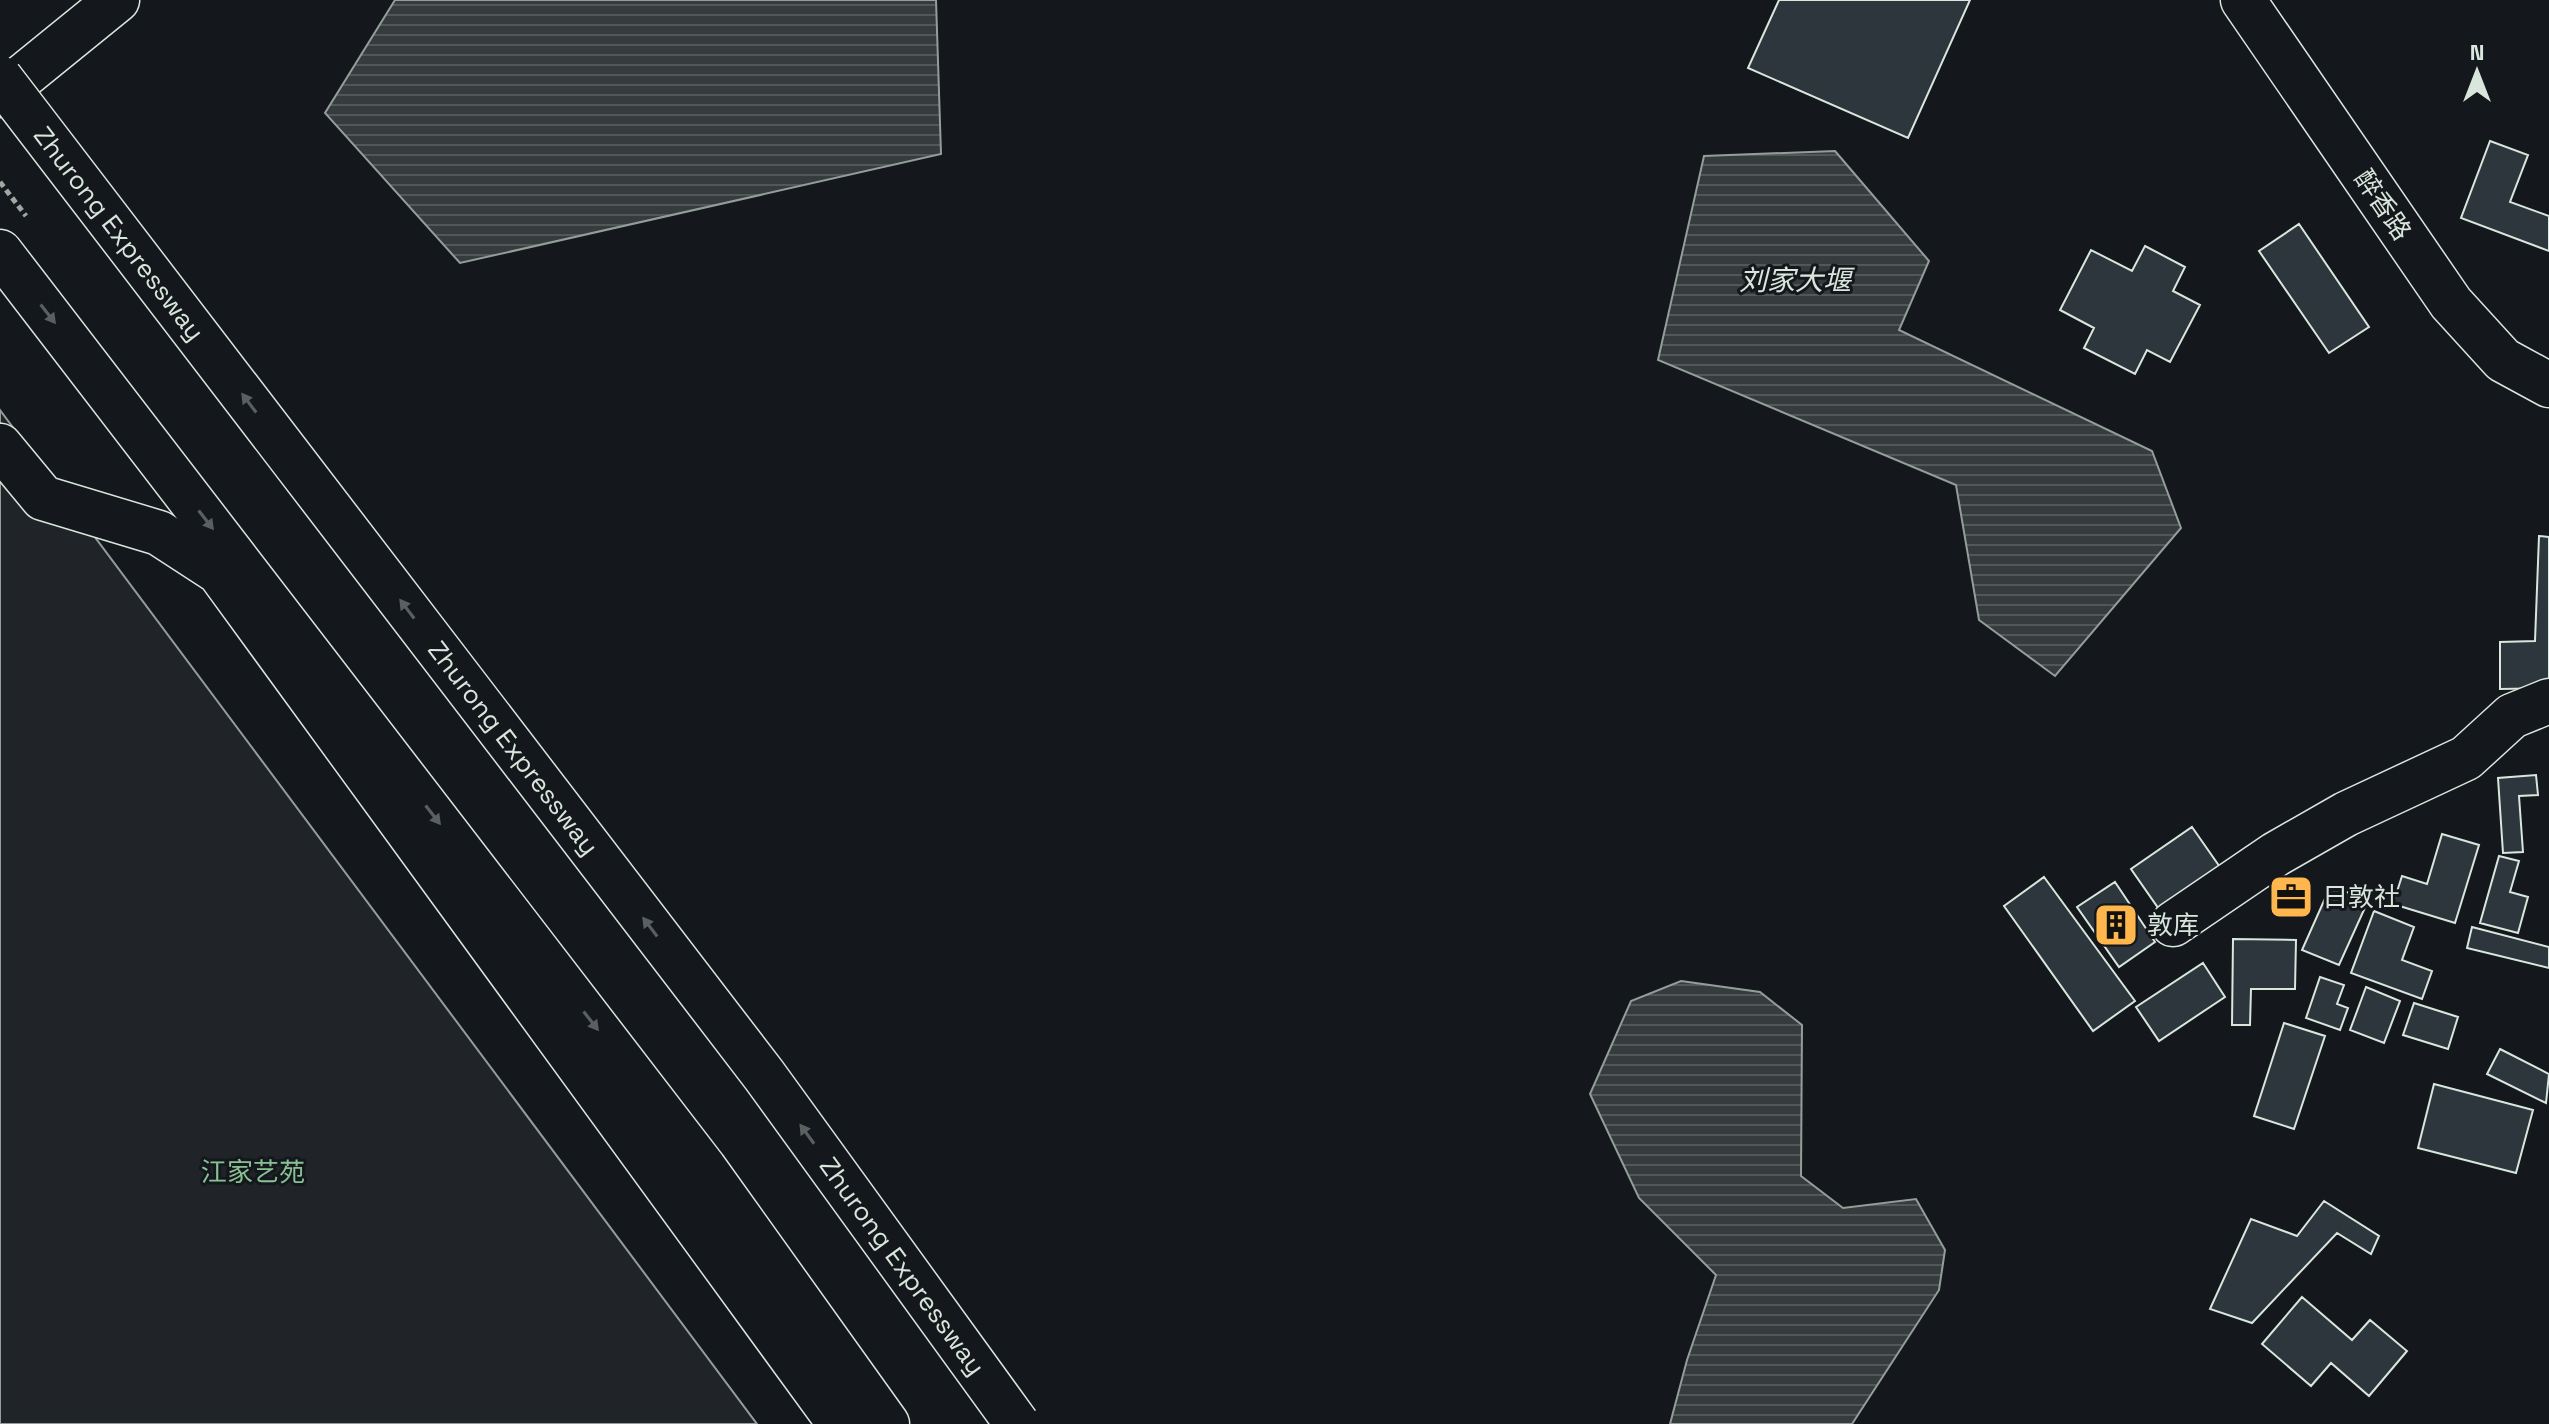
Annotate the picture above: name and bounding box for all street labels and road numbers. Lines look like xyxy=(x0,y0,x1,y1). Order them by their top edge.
street label: Zhurong Expressway xyxy=(26,120,212,348)
street label: 醉香路 xyxy=(2347,163,2419,247)
street label: Zhurong Expressway xyxy=(420,634,606,862)
street label: Zhurong Expressway xyxy=(812,1150,993,1382)

